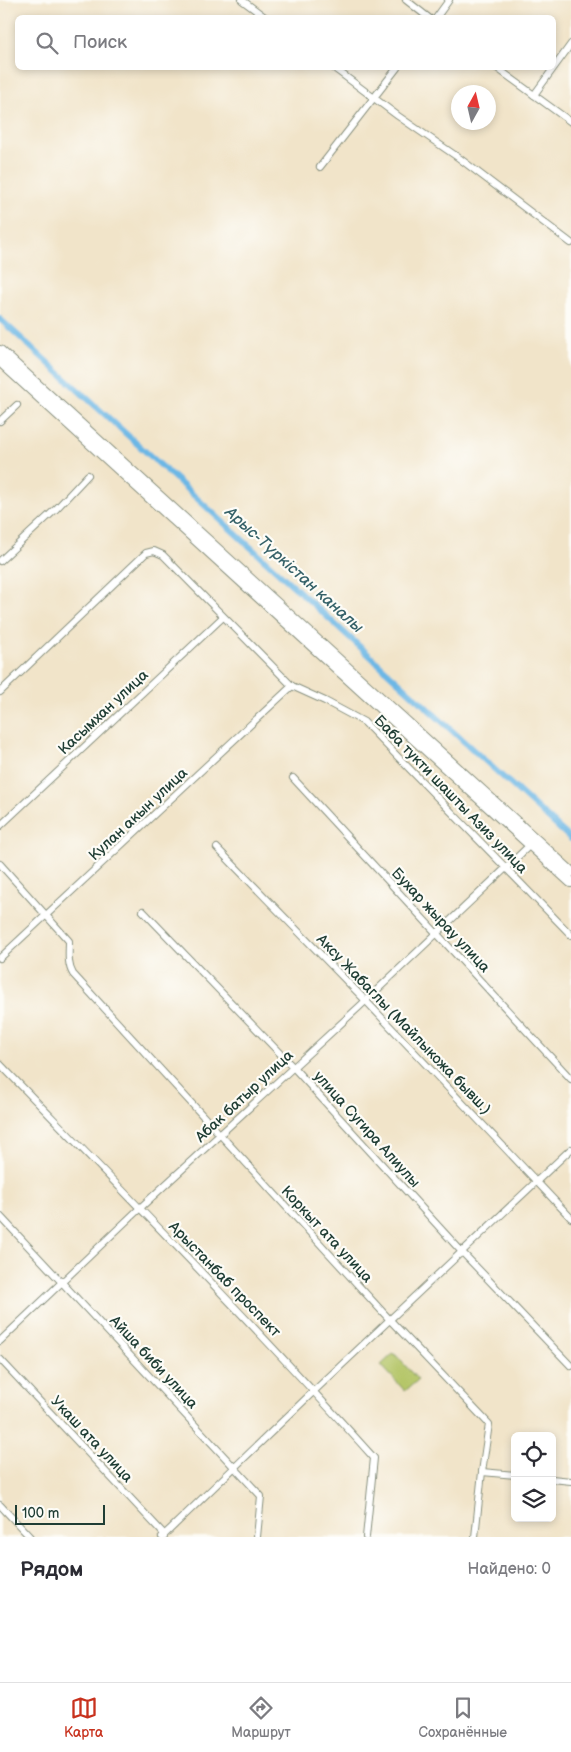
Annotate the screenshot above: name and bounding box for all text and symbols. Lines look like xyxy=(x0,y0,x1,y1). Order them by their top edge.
search box xyxy=(15,15,556,70)
icon: search xyxy=(33,29,61,57)
text: Поиск xyxy=(73,31,127,54)
north arrow xyxy=(451,85,496,130)
water label: Арыс-Түркістан каналы xyxy=(220,502,367,638)
street label: Касымхан улица xyxy=(54,666,152,759)
street label: Баба тукти шашты Азиз улица xyxy=(370,711,532,878)
street label: Кулан акын улица xyxy=(85,764,192,865)
street label: Бухар жырау улица xyxy=(387,864,494,977)
street label: Аксу Жабаглы (Майлыкожа бывш.) xyxy=(312,929,495,1119)
street label: Абак батыр улица xyxy=(191,1046,297,1147)
street label: улица Сугира Алиулы xyxy=(309,1067,424,1192)
street label: Коркыт ата улица xyxy=(277,1182,377,1287)
street label: Арыстанбаб проспект xyxy=(164,1217,285,1341)
street label: Айша биби улица xyxy=(105,1311,202,1413)
street label: Укаш ата улица xyxy=(47,1392,137,1487)
map controls xyxy=(511,1432,556,1522)
button: locate xyxy=(511,1432,556,1477)
button: layers xyxy=(511,1477,556,1522)
scale bar xyxy=(15,1502,105,1525)
text: 100 m xyxy=(22,1505,59,1522)
text: Рядом xyxy=(20,1557,83,1582)
text: Найдено: 0 xyxy=(468,1560,551,1579)
tab: Карта xyxy=(64,1694,103,1741)
tab: Маршрут xyxy=(231,1694,291,1741)
tab: Сохранённые xyxy=(419,1694,507,1741)

